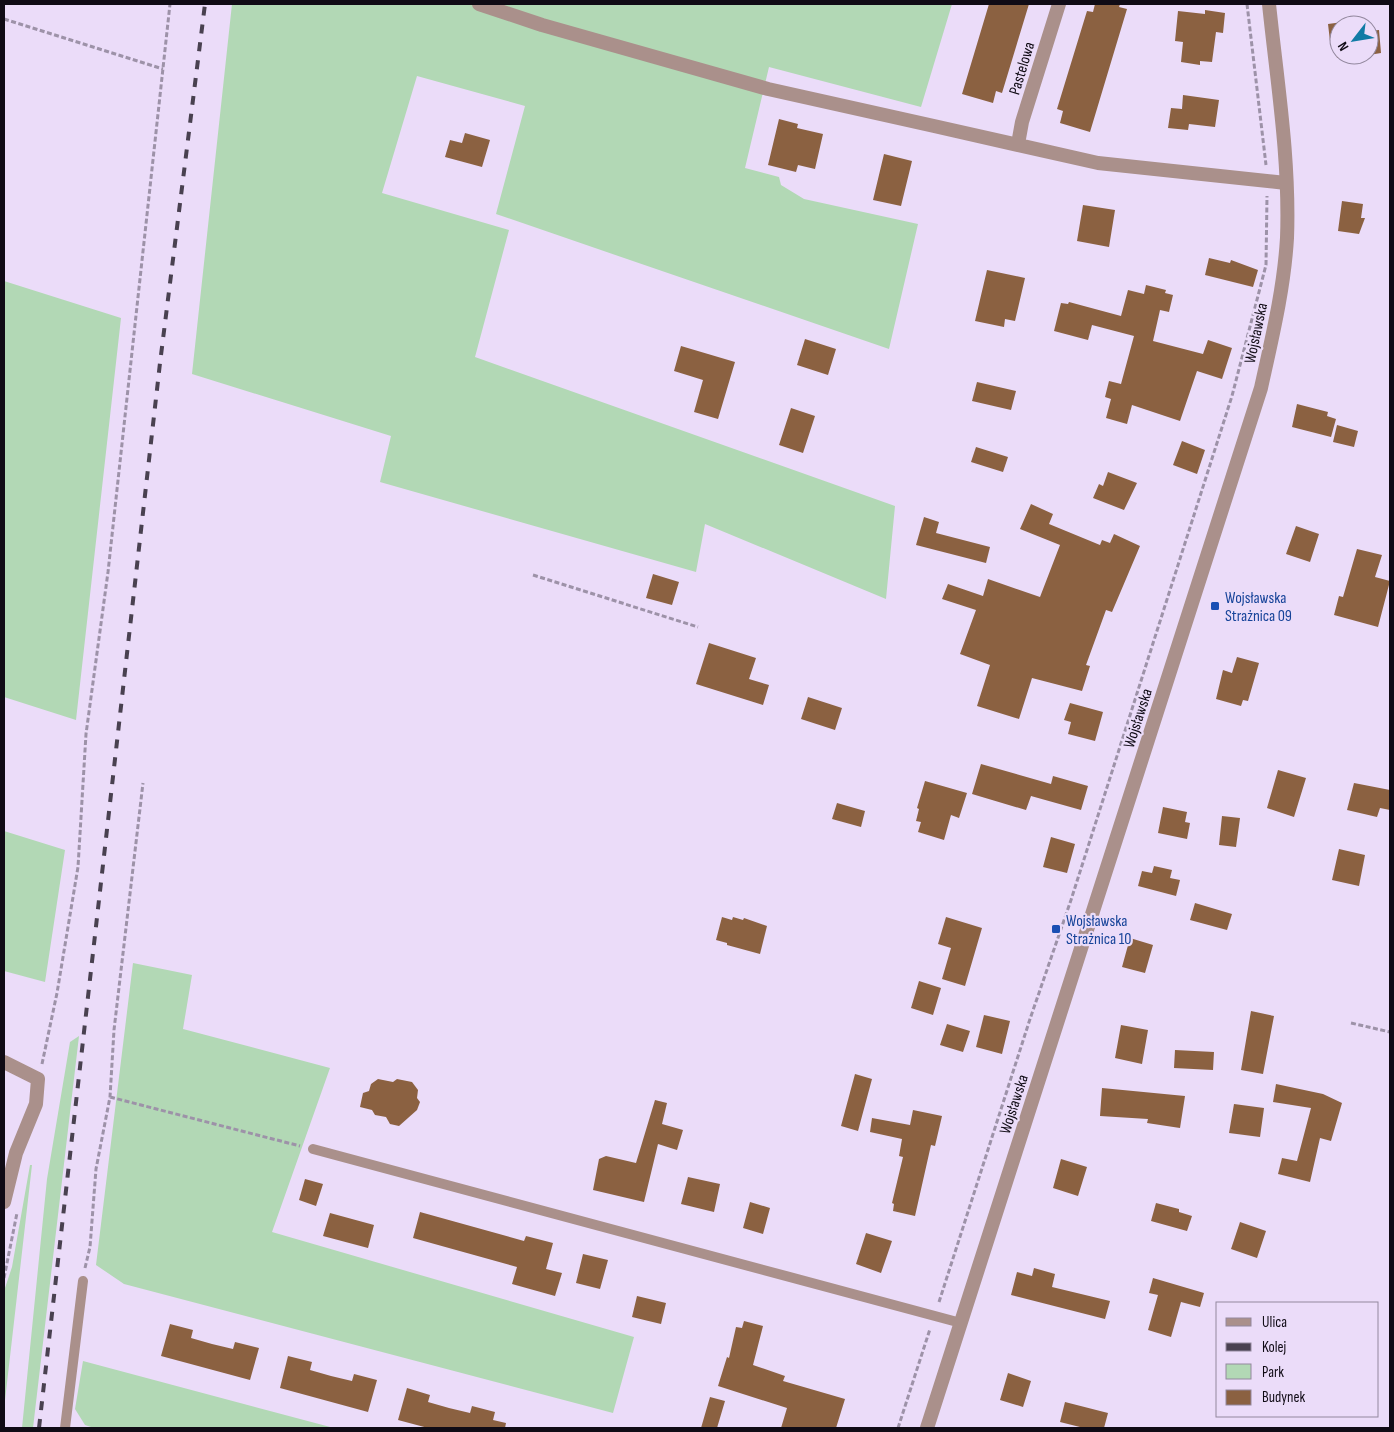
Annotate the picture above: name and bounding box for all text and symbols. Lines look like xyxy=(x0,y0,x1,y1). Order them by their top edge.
north arrow xyxy=(1329,15,1379,65)
text: N xyxy=(1334,39,1352,54)
street label: Pastelowa xyxy=(1005,40,1039,97)
street label: Wojsławska xyxy=(1241,301,1272,365)
place label: Wojsławska Strażnica 09 xyxy=(1225,589,1292,626)
marker: Wojsławska Strażnica 09 xyxy=(1209,600,1221,612)
street label: Wojsławska xyxy=(1120,686,1157,751)
place label: Wojsławska Strażnica 10 xyxy=(1066,912,1131,949)
marker: Wojsławska Strażnica 10 xyxy=(1050,923,1062,935)
street label: Wojsławska xyxy=(996,1072,1033,1137)
legend xyxy=(1216,1302,1379,1417)
text: Ulica xyxy=(1262,1313,1287,1332)
text: Kolej xyxy=(1262,1338,1287,1357)
text: Park xyxy=(1262,1363,1284,1382)
text: Budynek xyxy=(1262,1388,1305,1407)

